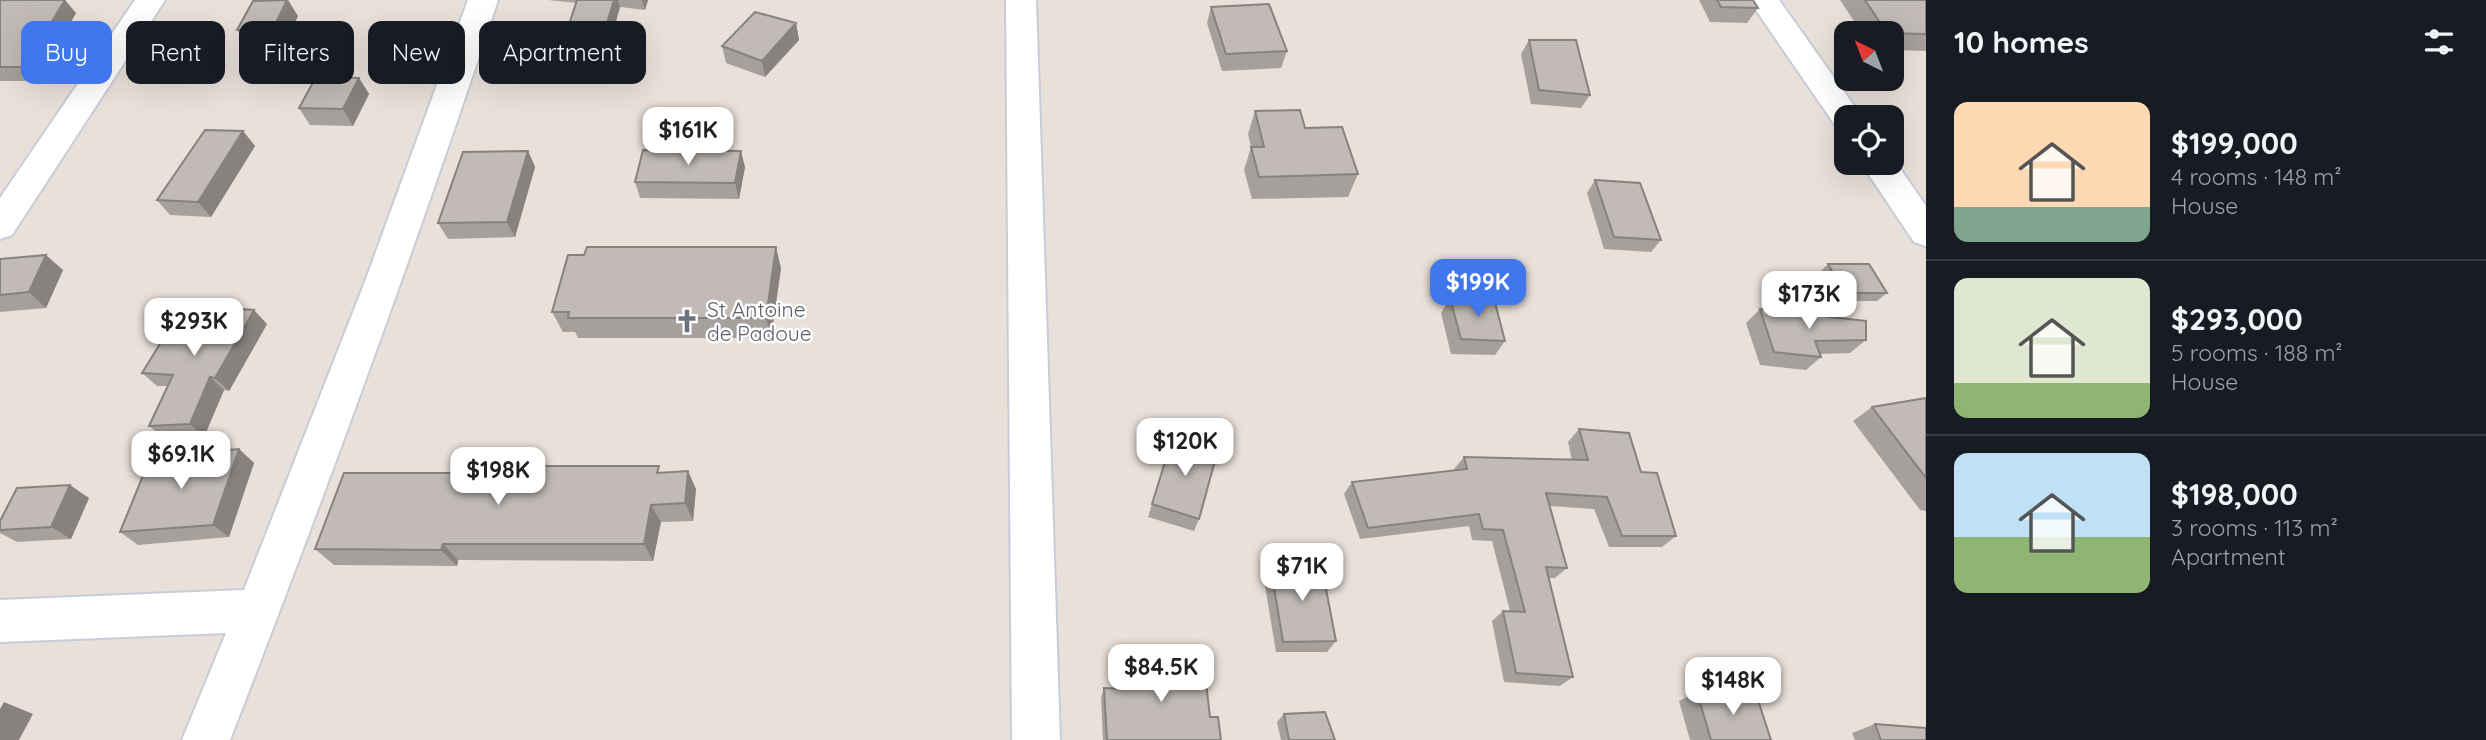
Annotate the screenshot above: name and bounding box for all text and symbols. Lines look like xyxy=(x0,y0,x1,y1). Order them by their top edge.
chip: Buy xyxy=(21,21,112,84)
chip: Rent xyxy=(126,21,225,84)
chip: Filters xyxy=(239,21,354,84)
chip: New xyxy=(368,21,465,84)
chip: Apartment xyxy=(479,21,646,84)
north arrow xyxy=(1834,21,1904,91)
map controls xyxy=(1834,21,1904,175)
text: 10 homes xyxy=(1954,23,2089,61)
icon: filters xyxy=(2420,23,2458,61)
button: locate xyxy=(1834,105,1904,175)
pin: $161K xyxy=(639,108,737,167)
text: $161K xyxy=(659,115,717,144)
text: $199,000 xyxy=(2171,124,2298,162)
icon: home xyxy=(2010,130,2094,214)
text: 4 rooms · 148 m² xyxy=(2171,162,2342,191)
text: House xyxy=(2171,191,2238,220)
pin: $199K xyxy=(1429,260,1527,319)
text: $199K xyxy=(1446,267,1510,296)
pin: $173K xyxy=(1760,272,1858,331)
text: $173K xyxy=(1778,279,1840,308)
place label: St Antoine de Padoue xyxy=(707,296,812,346)
pin: $293K xyxy=(145,298,243,358)
text: $293,000 xyxy=(2171,300,2303,338)
text: $293K xyxy=(160,306,228,335)
icon: home xyxy=(2010,306,2094,390)
church icon: St Antoine de Padoue xyxy=(673,307,701,335)
text: 5 rooms · 188 m² xyxy=(2171,338,2343,367)
text: House xyxy=(2171,367,2238,396)
pin: $120K xyxy=(1136,419,1234,478)
text: $120K xyxy=(1153,426,1217,455)
pin: $69.1K xyxy=(124,432,238,491)
text: $69.1K xyxy=(147,439,215,468)
pin: $198K xyxy=(449,448,547,507)
text: $198K xyxy=(466,455,530,484)
text: $198,000 xyxy=(2171,475,2298,513)
icon: home xyxy=(2010,481,2094,565)
text: 3 rooms · 113 m² xyxy=(2171,513,2338,542)
text: Apartment xyxy=(2171,542,2285,571)
pin: $71K xyxy=(1261,544,1343,603)
text: $71K xyxy=(1276,551,1328,580)
pin: $84.5K xyxy=(1104,644,1218,704)
text: $84.5K xyxy=(1124,652,1198,681)
pin: $148K xyxy=(1684,658,1782,717)
text: $148K xyxy=(1701,665,1765,694)

